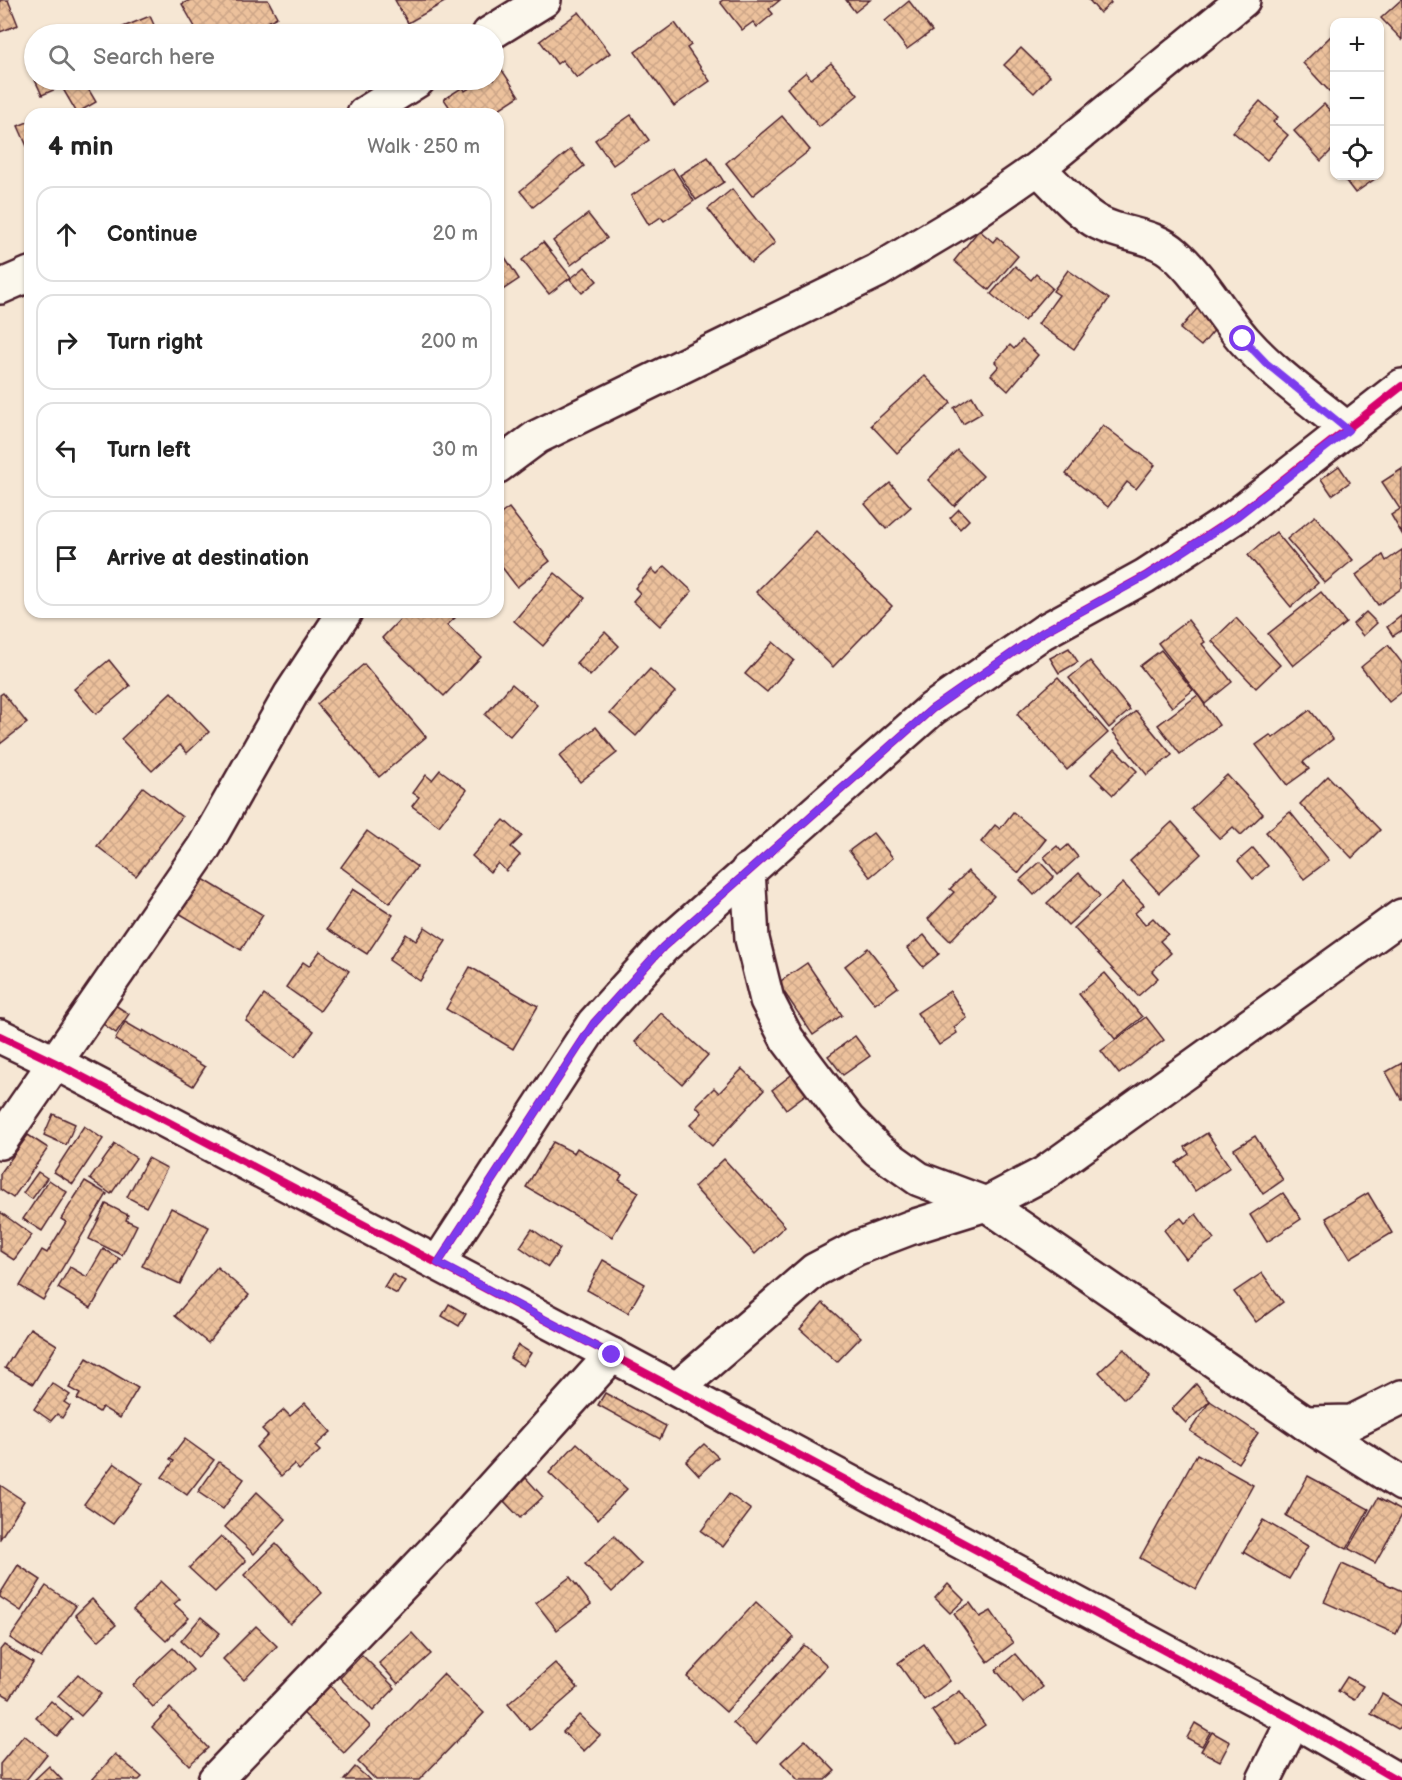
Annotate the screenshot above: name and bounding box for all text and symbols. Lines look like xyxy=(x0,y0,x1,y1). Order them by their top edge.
map controls xyxy=(1330,18,1384,180)
button: + xyxy=(1330,18,1384,72)
search box xyxy=(24,24,504,90)
icon: search xyxy=(45,41,78,74)
text: Search here xyxy=(93,44,215,71)
button: − xyxy=(1330,72,1384,126)
button: locate xyxy=(1330,126,1384,180)
text: 4 min xyxy=(48,132,113,163)
text: Walk · 250 m xyxy=(367,135,480,159)
icon: ahead xyxy=(50,218,83,251)
text: Continue xyxy=(107,221,197,248)
text: 20 m xyxy=(433,222,478,246)
route start xyxy=(1229,325,1255,351)
icon: right xyxy=(50,326,83,359)
text: Turn right xyxy=(107,329,203,356)
text: 200 m xyxy=(421,330,478,354)
icon: left xyxy=(50,434,83,467)
text: Turn left xyxy=(107,437,191,464)
text: 30 m xyxy=(432,438,478,462)
icon: arrive xyxy=(50,542,83,575)
text: Arrive at destination xyxy=(107,545,309,572)
route end xyxy=(598,1341,624,1367)

